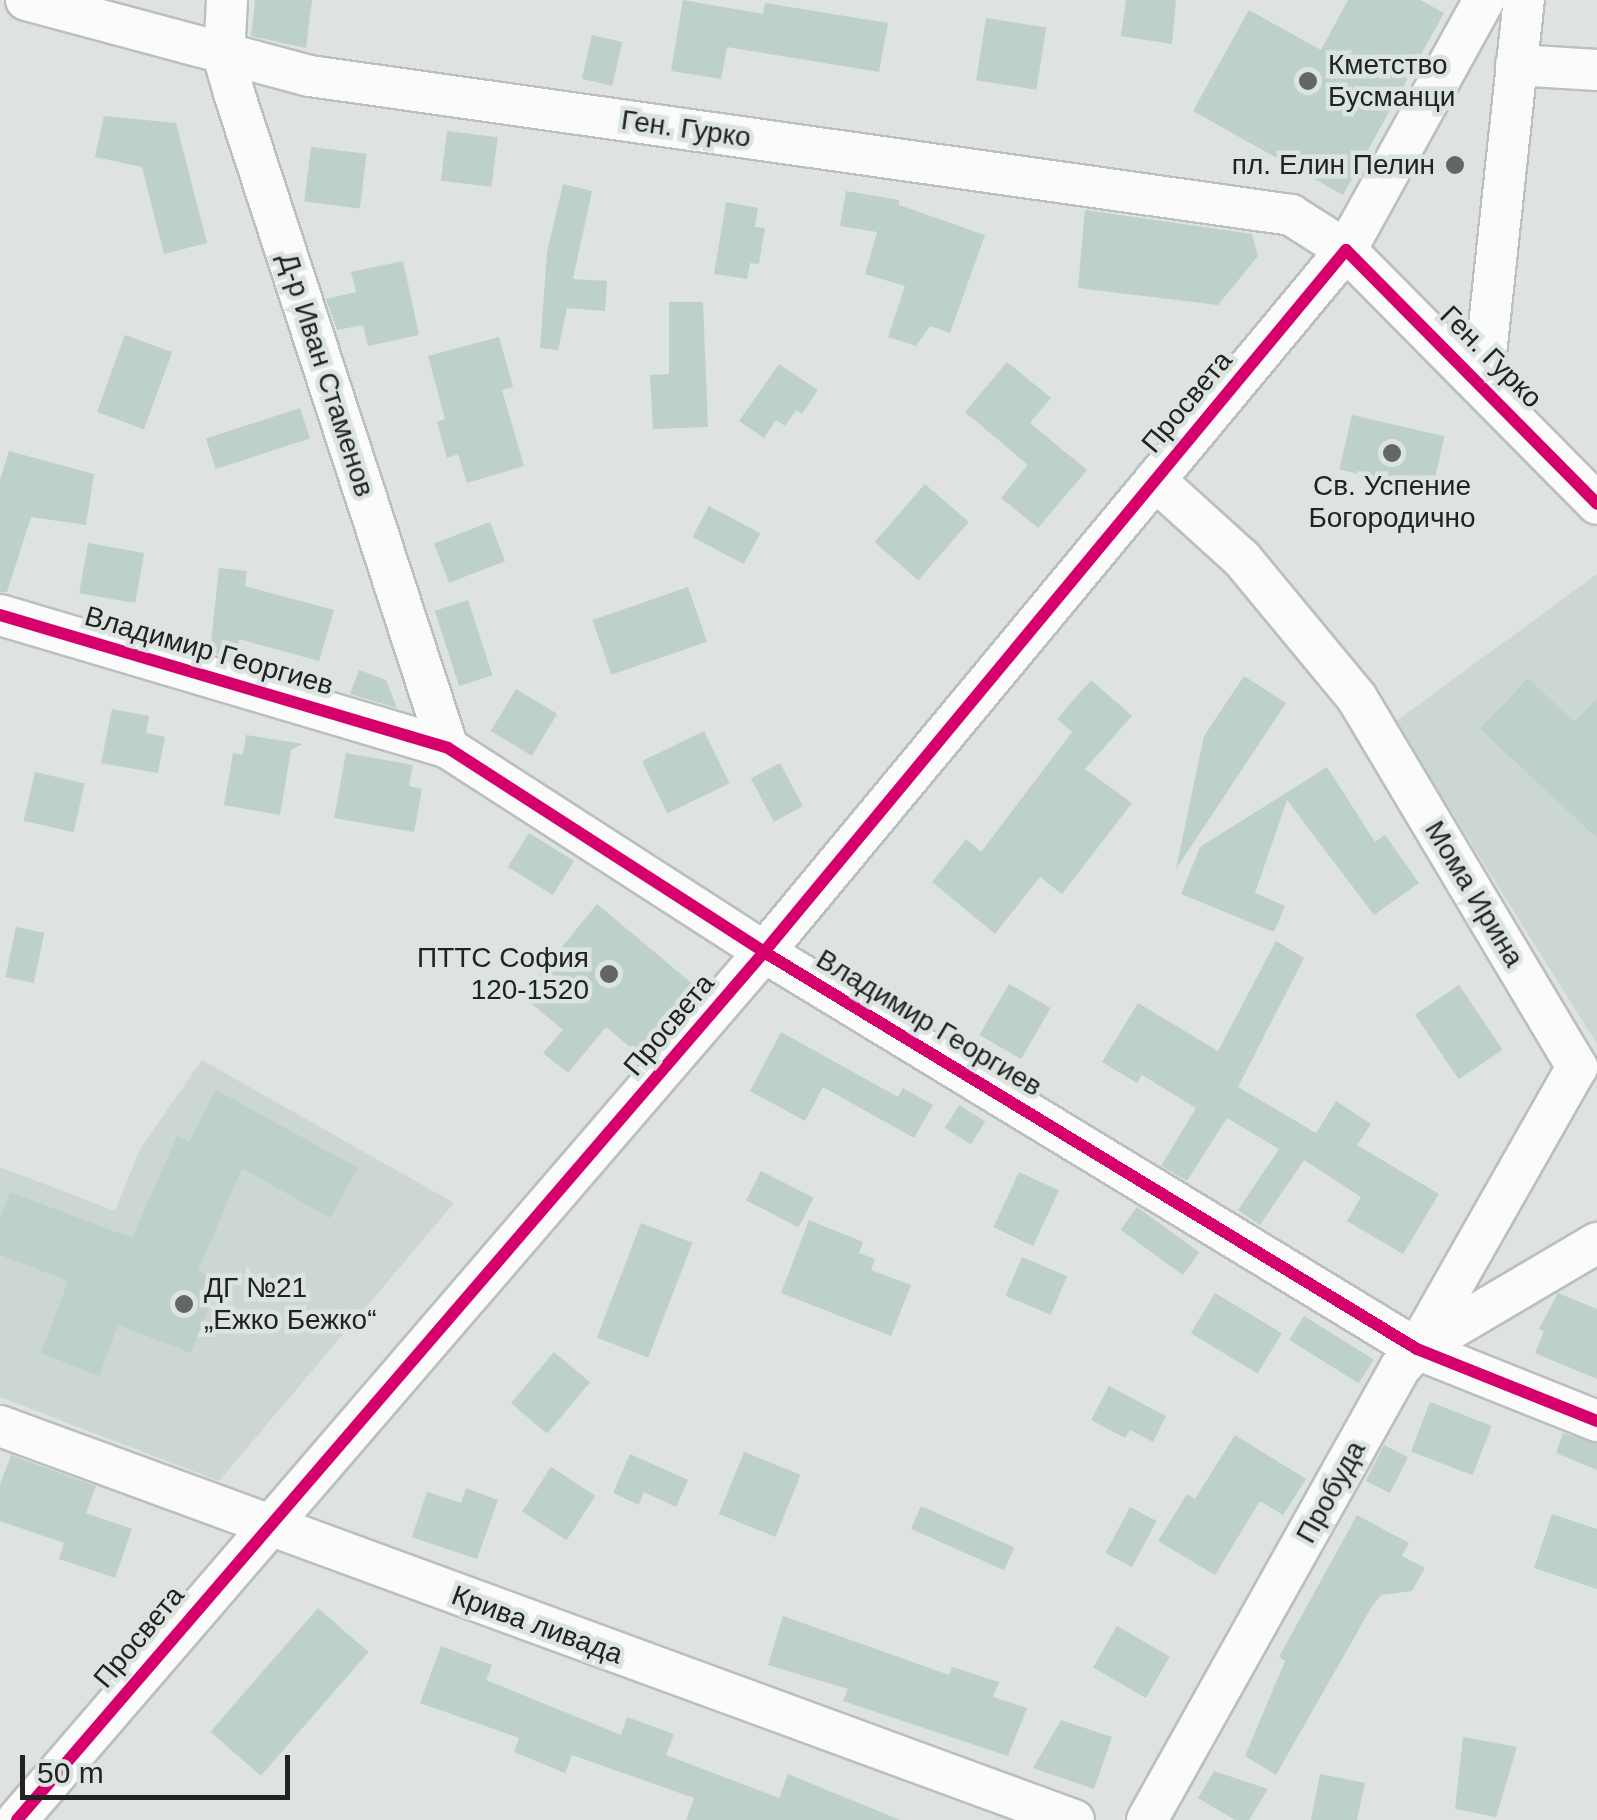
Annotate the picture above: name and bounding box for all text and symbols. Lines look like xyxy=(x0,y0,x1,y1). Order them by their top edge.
place label: Кметство Бусманци xyxy=(1328,48,1455,114)
marker: Кметство Бусманци xyxy=(1297,70,1319,92)
street label: Ген. Гурко xyxy=(619,103,753,155)
place label: пл. Елин Пелин xyxy=(1232,148,1435,182)
marker: пл. Елин Пелин xyxy=(1444,154,1466,176)
street label: Д-р Иван Стаменов xyxy=(271,249,381,501)
street label: Ген. Гурко xyxy=(1433,299,1549,415)
street label: Просвета xyxy=(1135,344,1239,460)
marker: Св. Успение Богородично xyxy=(1381,442,1403,464)
place label: Св. Успение Богородично xyxy=(1308,469,1476,535)
street label: Владимир Георгиев xyxy=(81,599,337,703)
street label: Мома Ирина xyxy=(1417,815,1531,973)
place label: ПТТС София 120-1520 xyxy=(417,941,589,1007)
street label: Владимир Георгиев xyxy=(810,942,1048,1104)
marker: ПТТС София 120-1520 xyxy=(598,963,620,985)
street label: Просвета xyxy=(617,967,721,1083)
place label: ДГ №21 „Ежко Бежко“ xyxy=(204,1271,376,1337)
marker: ДГ №21 „Ежко Бежко“ xyxy=(173,1293,195,1315)
street label: Пробуда xyxy=(1289,1435,1373,1549)
street label: Просвета xyxy=(87,1579,191,1695)
street label: Крива ливада xyxy=(447,1579,627,1671)
scale bar xyxy=(25,1735,295,1797)
text: 50 m xyxy=(37,1756,104,1789)

